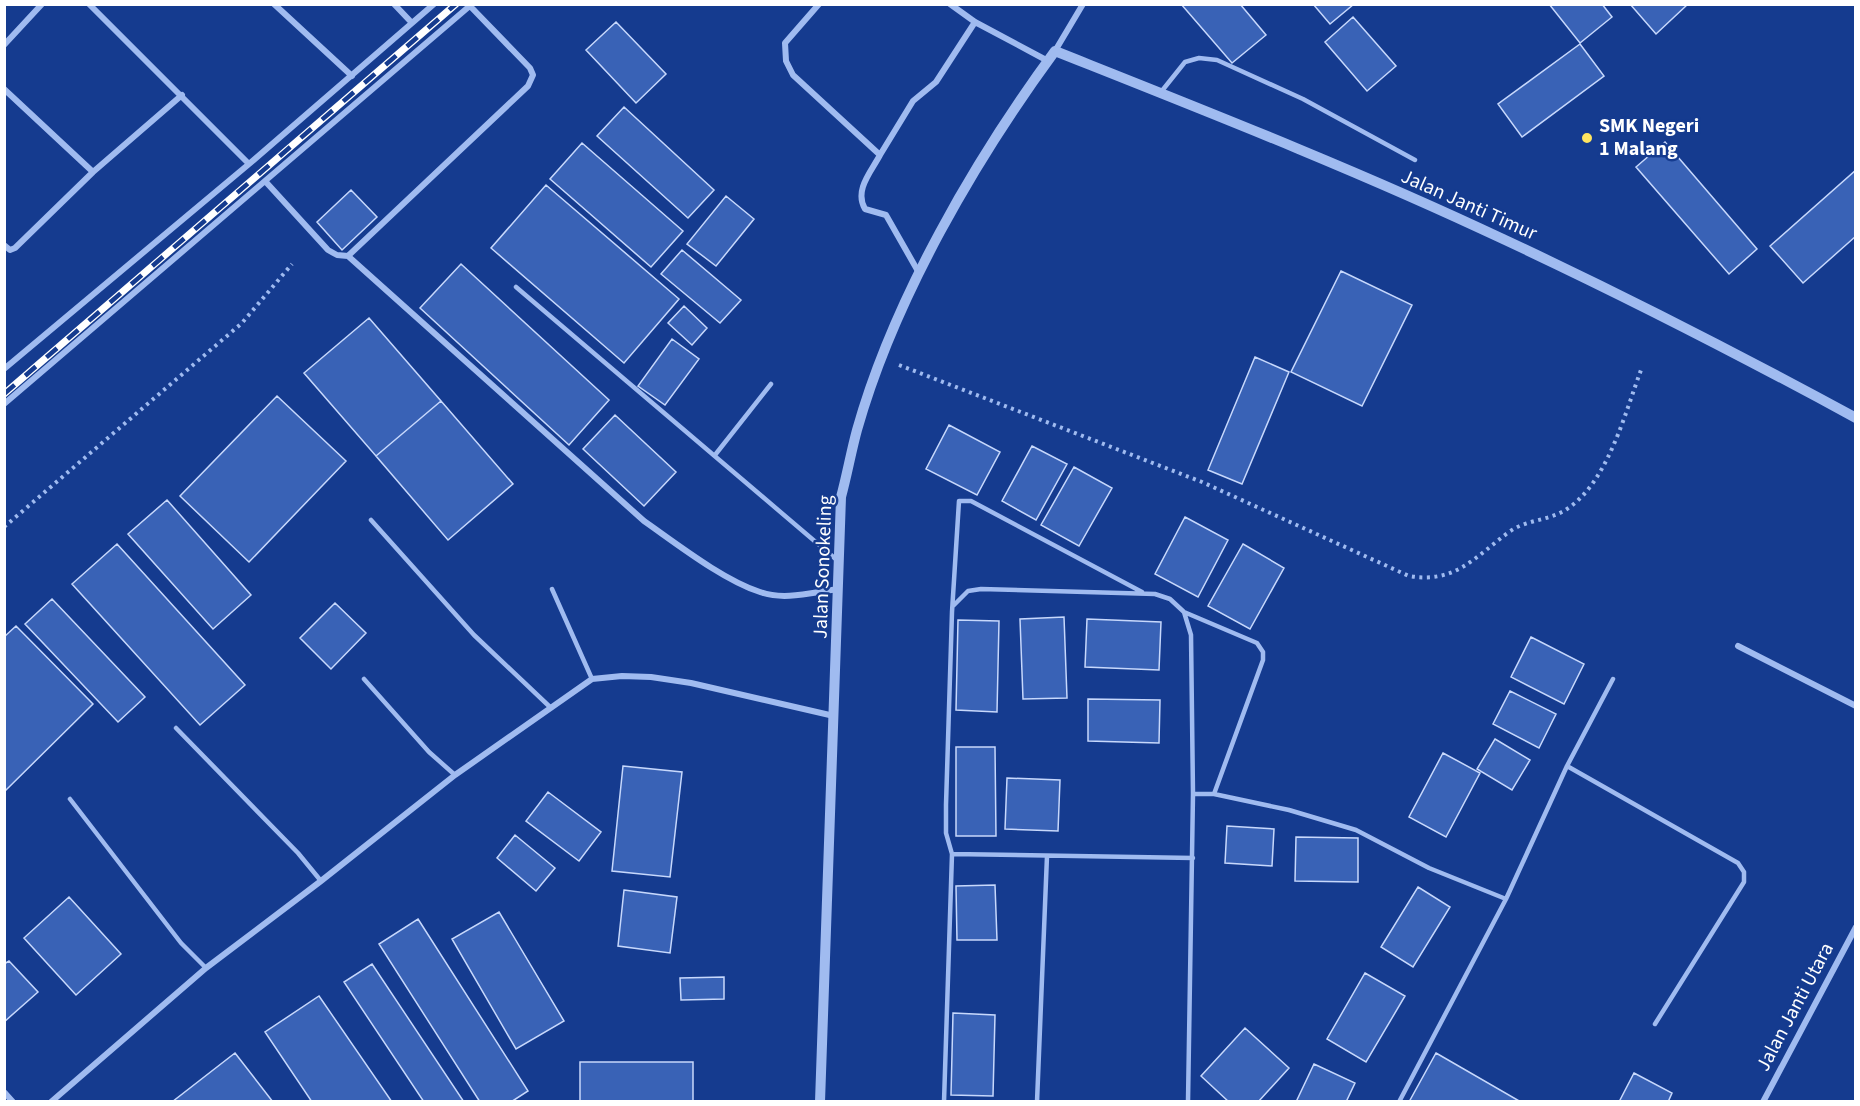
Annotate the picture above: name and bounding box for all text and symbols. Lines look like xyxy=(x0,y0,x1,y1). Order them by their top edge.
place label: SMK Negeri 1 Malang xyxy=(1599,112,1699,163)
marker: SMK Negeri 1 Malang xyxy=(1580,131,1594,145)
street label: Jalan Janti Timur xyxy=(1397,162,1541,248)
street label: Jalan Sonokeling xyxy=(807,495,839,639)
street label: Jalan Janti Utara xyxy=(1749,938,1841,1076)

